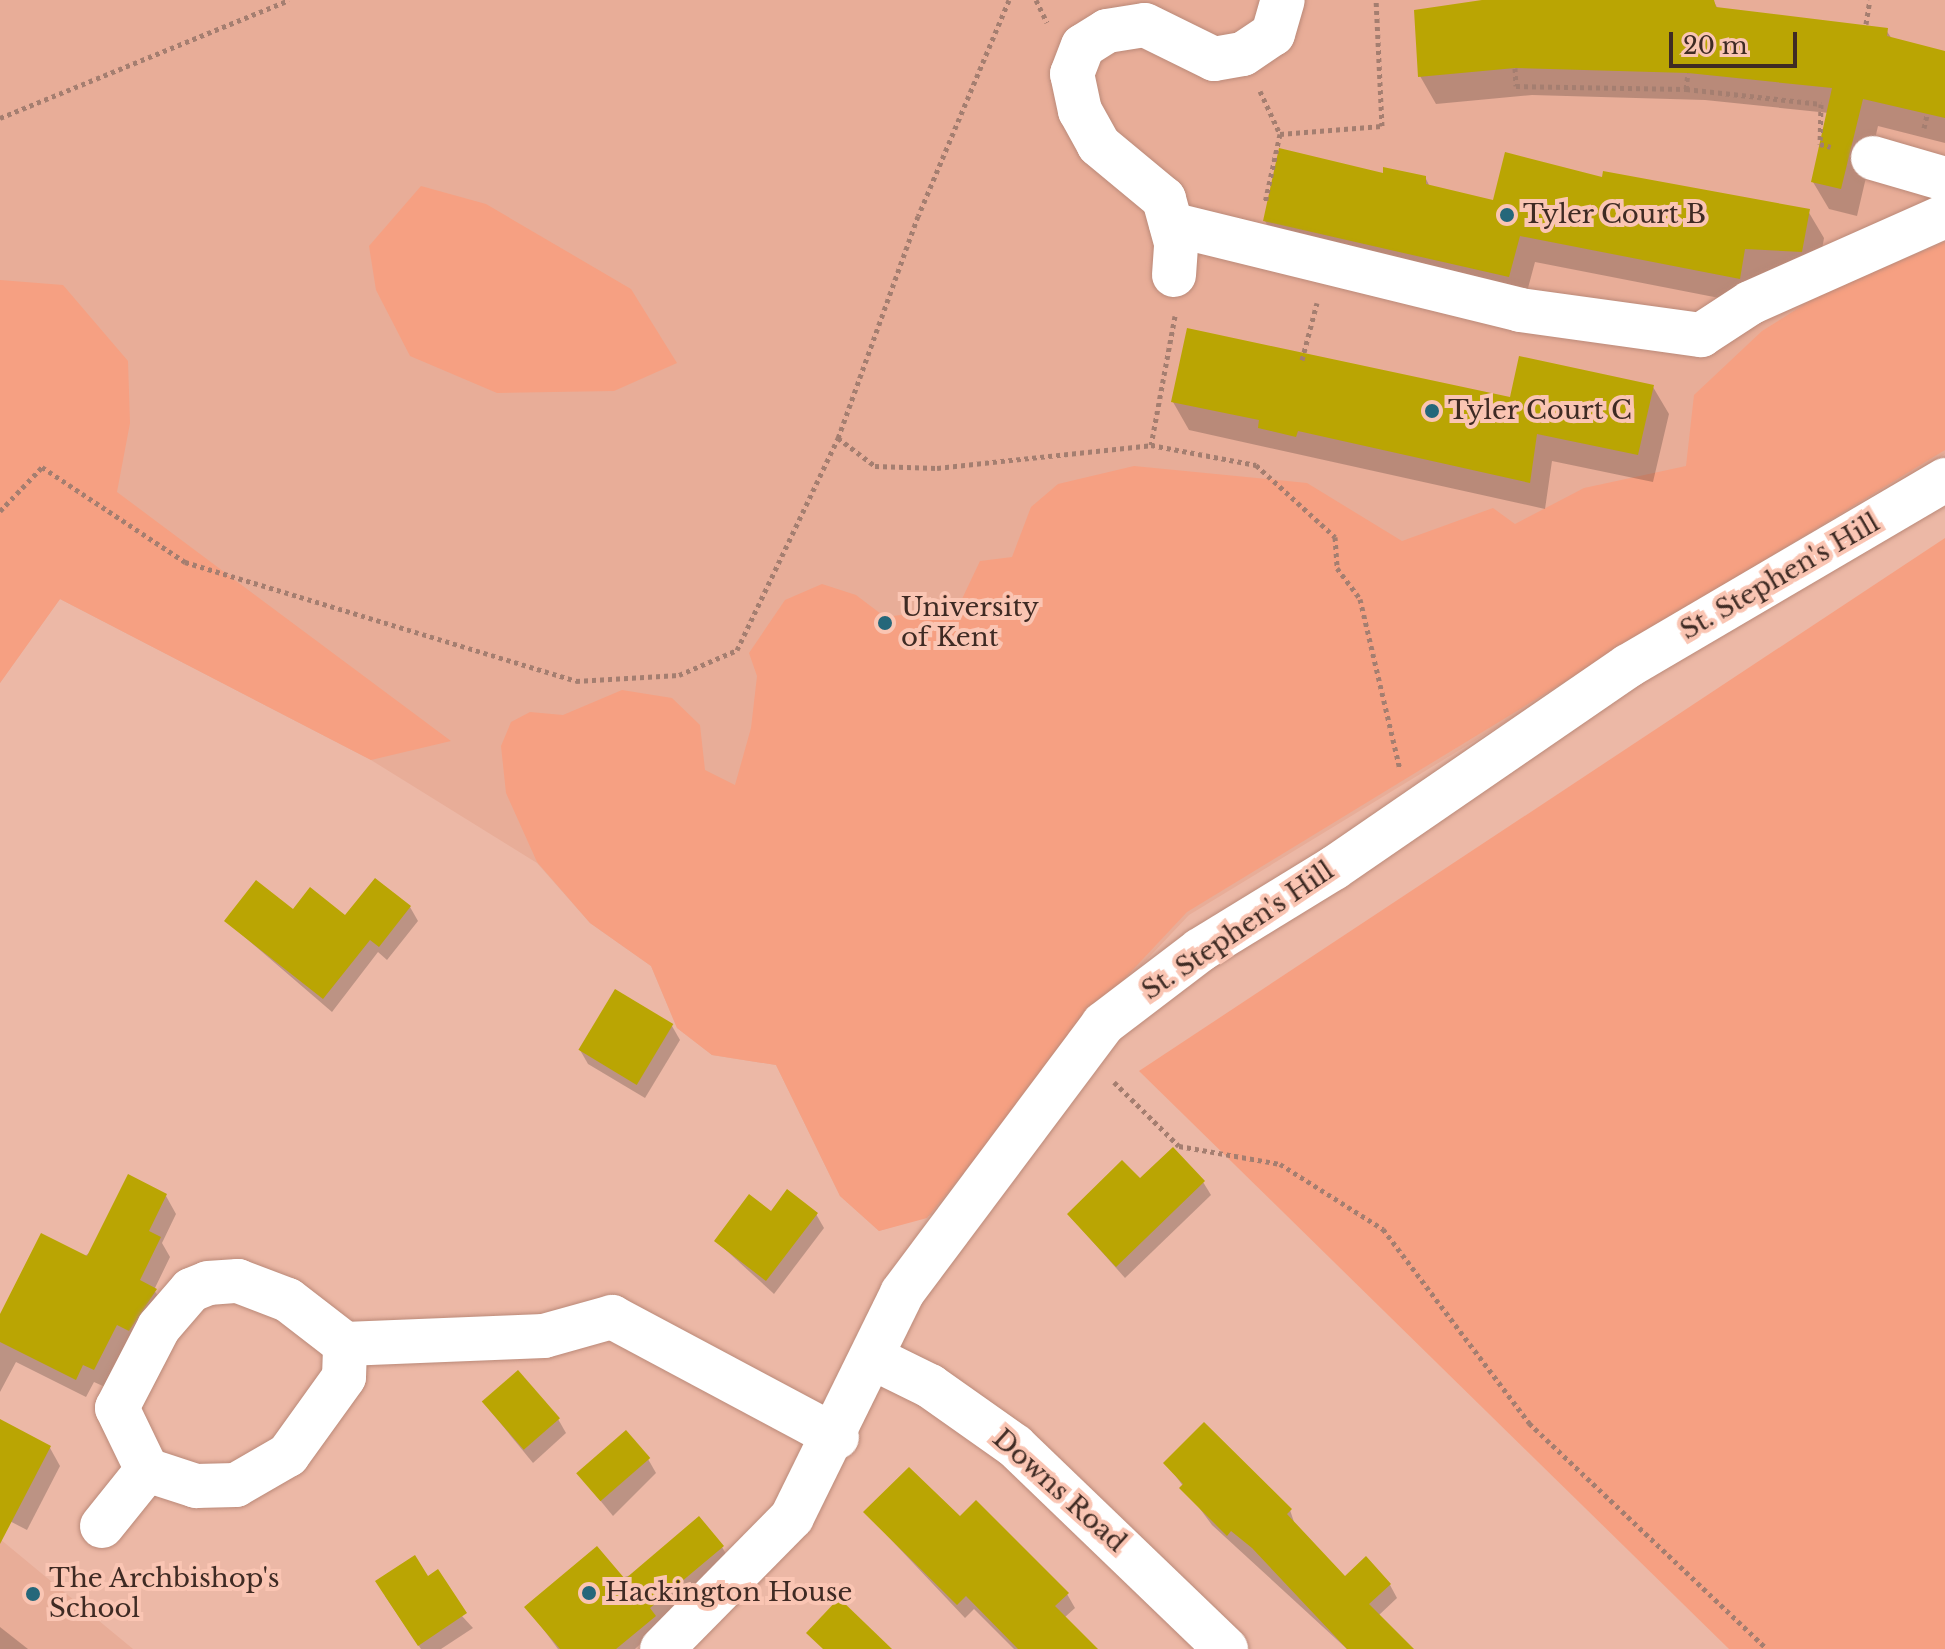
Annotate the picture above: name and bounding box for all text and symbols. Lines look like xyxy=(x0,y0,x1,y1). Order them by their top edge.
scale bar xyxy=(1673,16,1801,66)
text: 20 m xyxy=(1683,31,1748,60)
place label: Tyler Court B xyxy=(1523,199,1707,231)
marker: Tyler Court B xyxy=(1498,206,1516,224)
place label: Tyler Court C xyxy=(1448,395,1632,427)
marker: Tyler Court C xyxy=(1423,402,1441,420)
street label: St. Stephen's Hill xyxy=(1675,507,1885,647)
place label: University of Kent xyxy=(901,592,1039,654)
marker: University of Kent xyxy=(876,614,894,632)
street label: St. Stephen's Hill xyxy=(1136,855,1340,1007)
street label: Downs Road xyxy=(986,1423,1132,1559)
place label: The Archbishop's School xyxy=(49,1563,281,1624)
place label: Hackington House xyxy=(605,1577,852,1609)
marker: Hackington House xyxy=(580,1584,598,1602)
marker: The Archbishop's School xyxy=(24,1585,42,1603)

